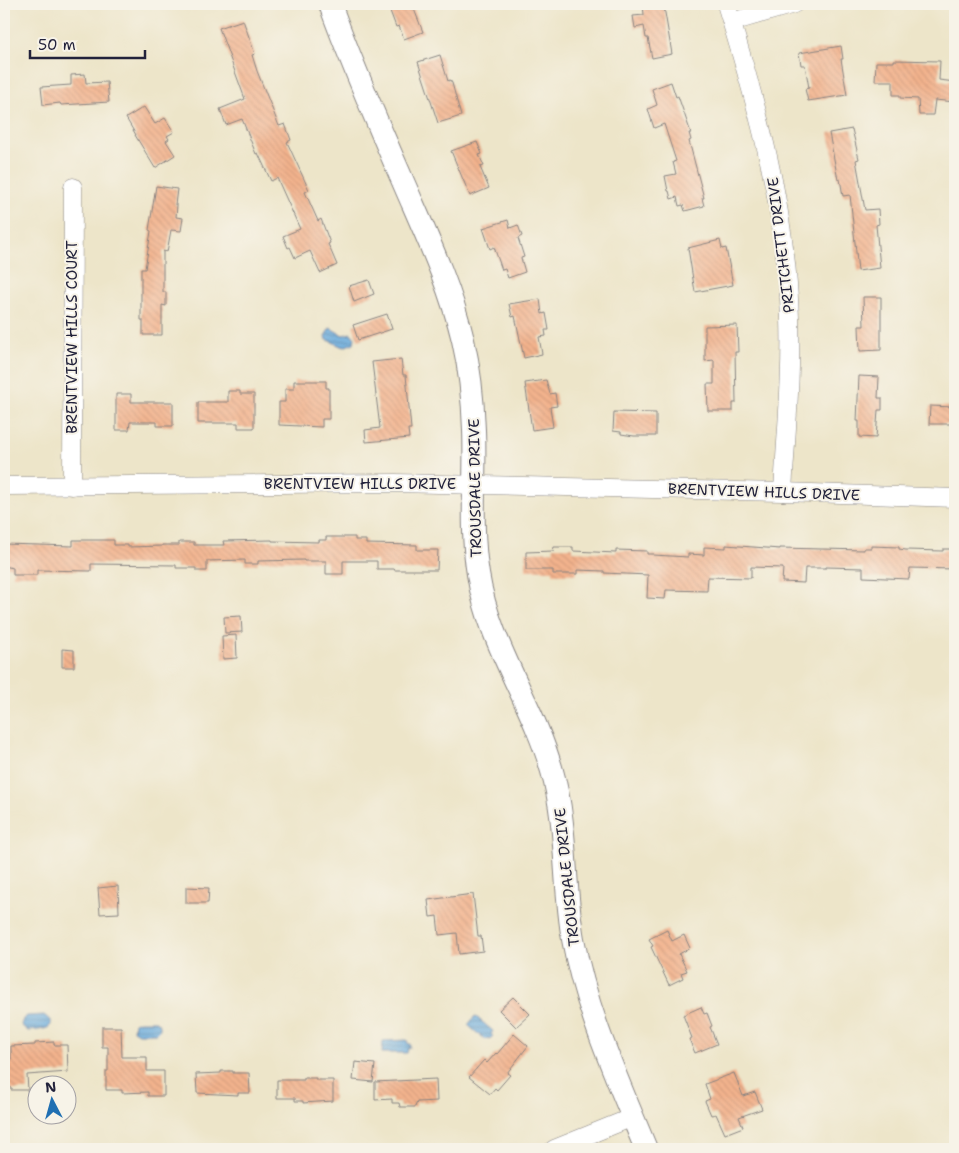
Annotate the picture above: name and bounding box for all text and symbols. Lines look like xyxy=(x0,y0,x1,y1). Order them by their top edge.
scale bar xyxy=(30,28,145,60)
text: 50 m xyxy=(38,35,76,55)
street label: PRITCHETT DRIVE xyxy=(763,176,799,314)
street label: BRENTVIEW HILLS COURT xyxy=(62,240,82,434)
street label: TROUSDALE DRIVE xyxy=(464,418,486,558)
street label: BRENTVIEW HILLS DRIVE xyxy=(264,474,456,494)
street label: BRENTVIEW HILLS DRIVE xyxy=(667,479,861,505)
street label: TROUSDALE DRIVE xyxy=(550,807,584,947)
north arrow xyxy=(28,1076,78,1126)
text: N xyxy=(44,1078,57,1097)

